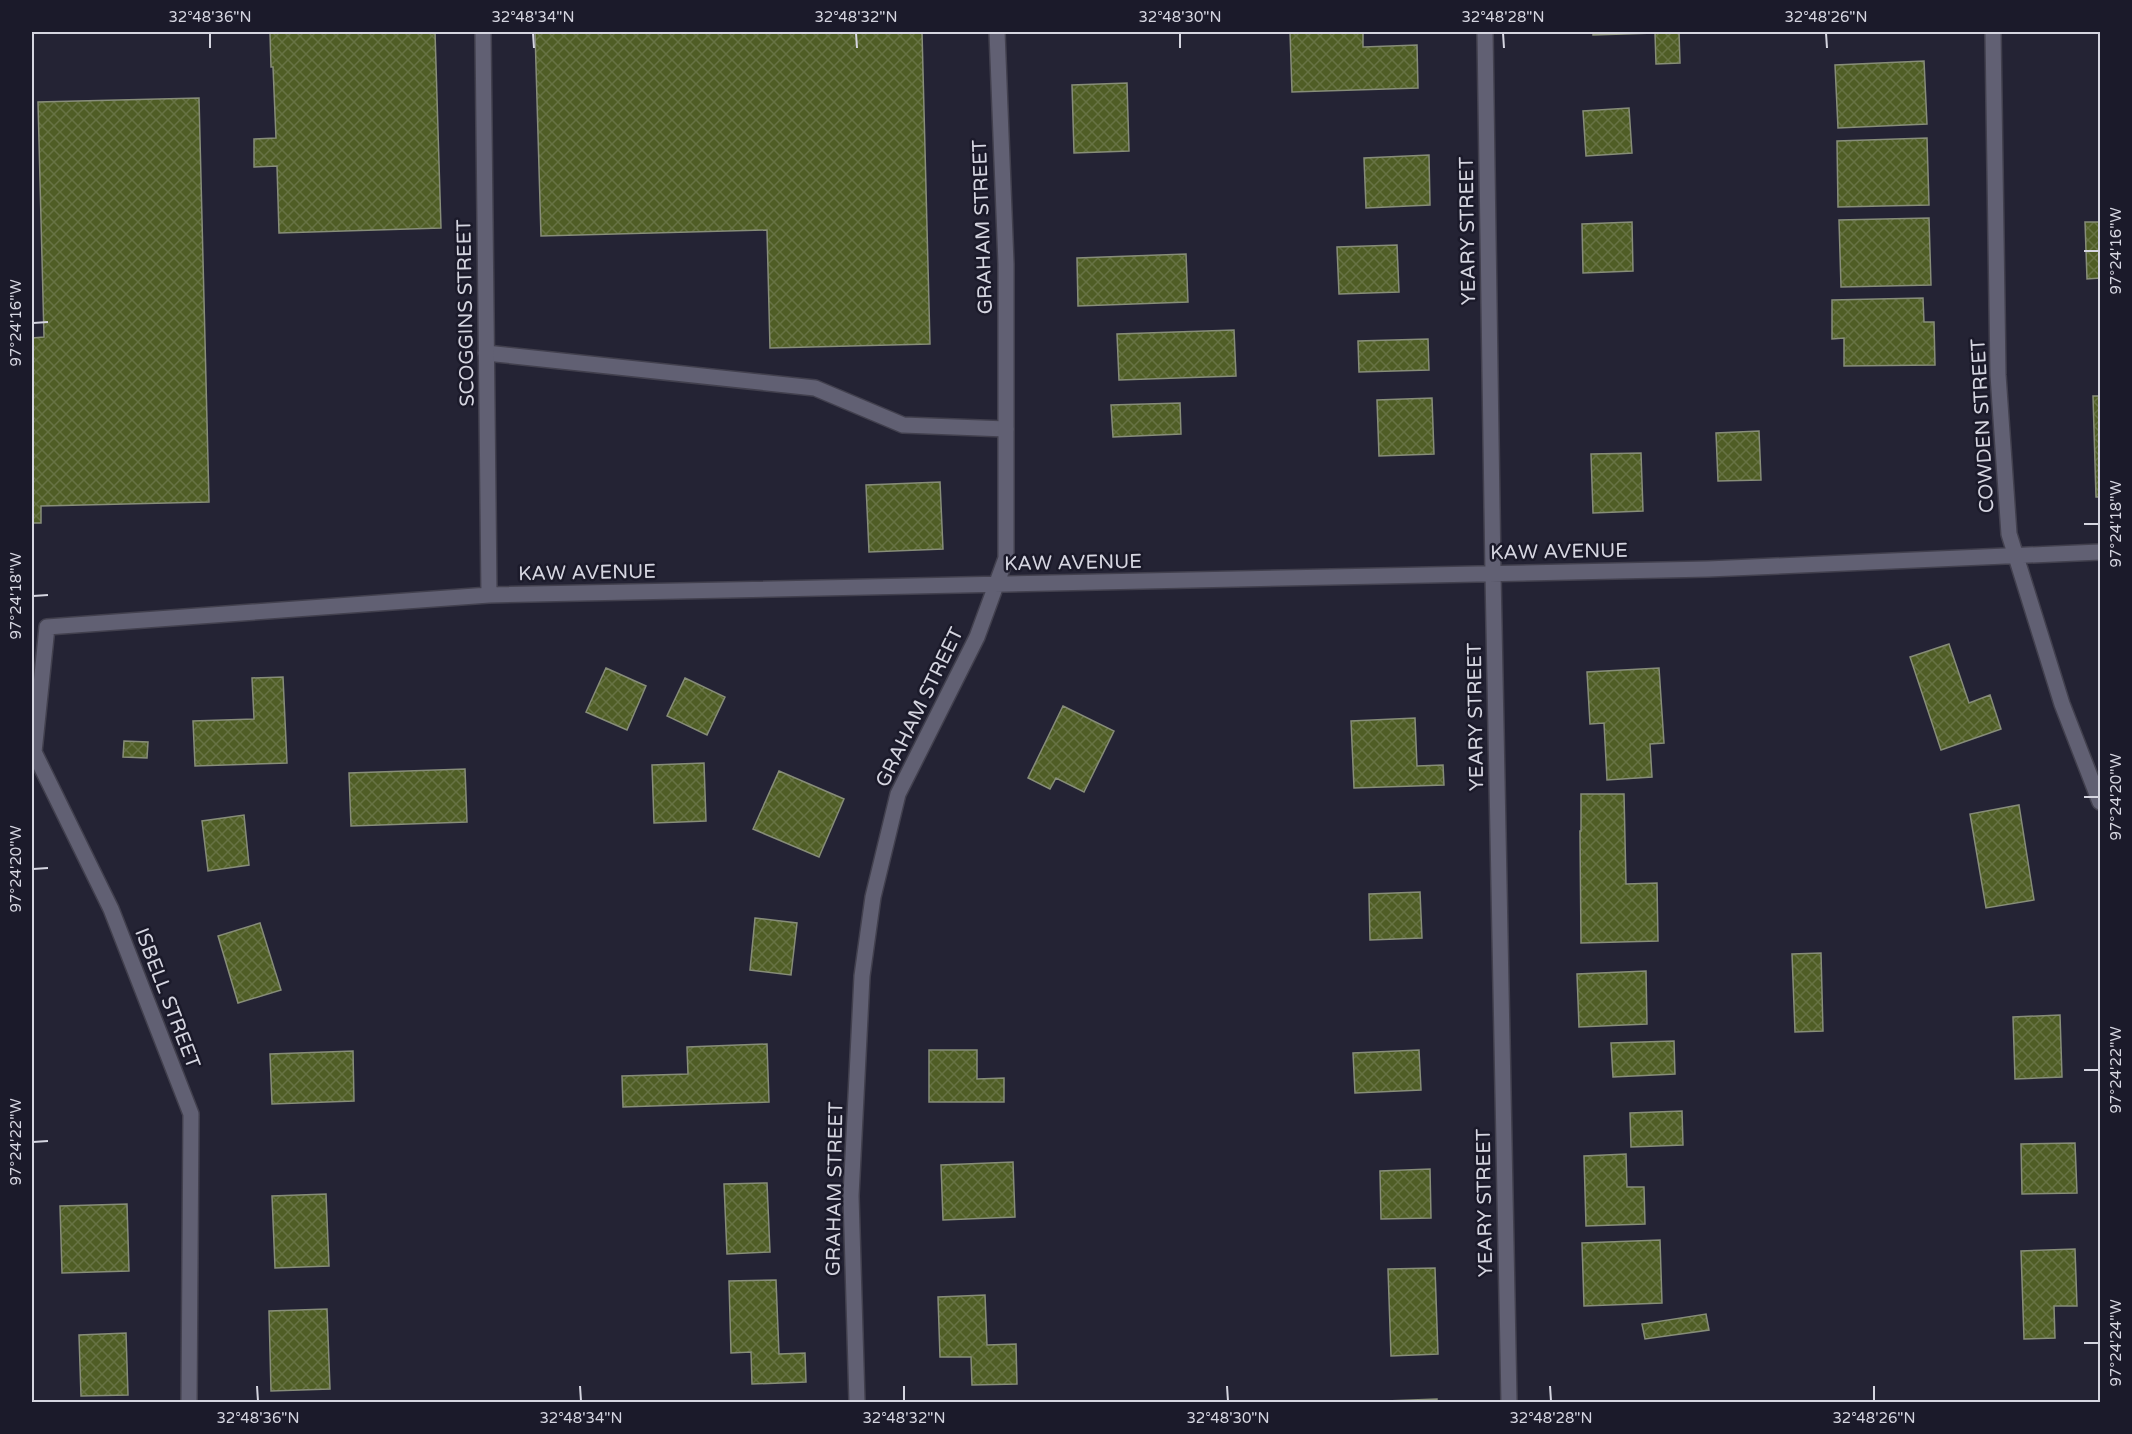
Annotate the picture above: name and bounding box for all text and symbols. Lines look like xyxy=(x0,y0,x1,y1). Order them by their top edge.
text: 32°48'36"N xyxy=(168,8,252,26)
text: 32°48'34"N xyxy=(491,8,575,26)
text: 32°48'32"N xyxy=(814,8,898,26)
text: 32°48'30"N xyxy=(1138,8,1222,26)
text: 32°48'28"N xyxy=(1461,8,1545,26)
text: 32°48'26"N xyxy=(1784,8,1868,26)
street label: GRAHAM STREET xyxy=(968,139,998,315)
street label: YEARY STREET xyxy=(1455,157,1481,305)
text: 97°24'16"W xyxy=(2107,207,2125,295)
street label: SCOGGINS STREET xyxy=(452,219,480,407)
text: 97°24'16"W xyxy=(7,279,25,367)
street label: COWDEN STREET xyxy=(1966,338,2000,514)
text: 97°24'18"W xyxy=(2107,480,2125,568)
street label: KAW AVENUE xyxy=(1490,539,1628,565)
street label: KAW AVENUE xyxy=(1004,550,1142,576)
text: 97°24'18"W xyxy=(7,552,25,640)
street label: KAW AVENUE xyxy=(518,560,656,586)
street label: GRAHAM STREET xyxy=(871,624,969,791)
street label: YEARY STREET xyxy=(1463,643,1489,791)
text: 97°24'20"W xyxy=(2107,753,2125,841)
text: 97°24'20"W xyxy=(7,825,25,913)
street label: ISBELL STREET xyxy=(129,925,205,1072)
text: 97°24'22"W xyxy=(2107,1026,2125,1114)
text: 97°24'22"W xyxy=(7,1098,25,1186)
street label: GRAHAM STREET xyxy=(821,1102,849,1276)
street label: YEARY STREET xyxy=(1472,1129,1498,1277)
text: 97°24'24"W xyxy=(2107,1299,2125,1387)
text: 32°48'36"N xyxy=(216,1409,300,1427)
text: 32°48'34"N xyxy=(539,1409,623,1427)
text: 32°48'32"N xyxy=(862,1409,946,1427)
text: 32°48'30"N xyxy=(1186,1409,1270,1427)
text: 32°48'28"N xyxy=(1509,1409,1593,1427)
text: 32°48'26"N xyxy=(1832,1409,1916,1427)

